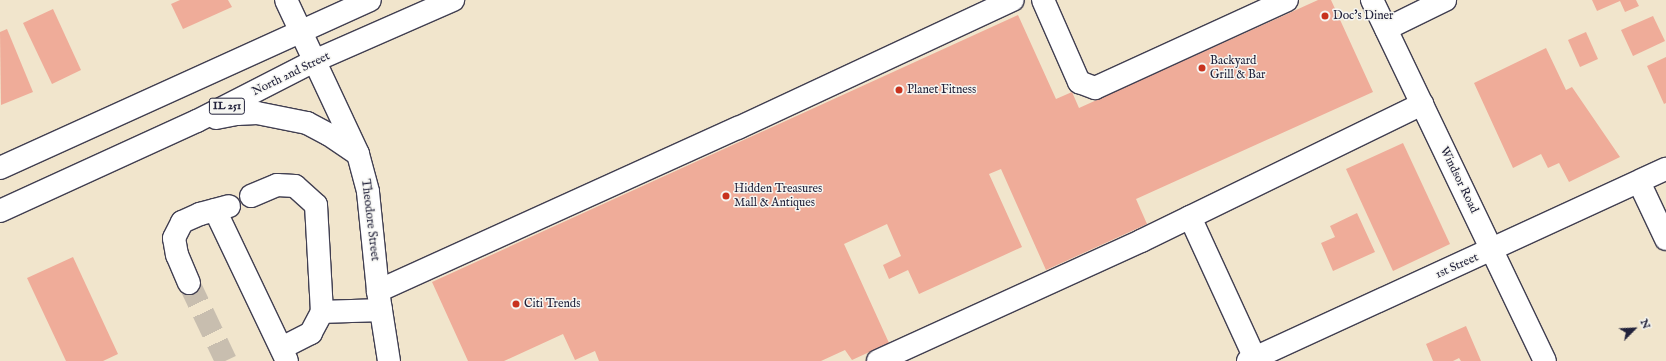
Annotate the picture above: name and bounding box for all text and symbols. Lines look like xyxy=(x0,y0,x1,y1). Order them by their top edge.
place label: Doc's Diner xyxy=(1333,9,1393,23)
marker: Doc's Diner xyxy=(1320,11,1330,21)
street label: North 2nd Street xyxy=(250,49,332,99)
place label: Backyard Grill & Bar xyxy=(1210,54,1266,82)
marker: Backyard Grill & Bar xyxy=(1197,63,1207,73)
place label: Planet Fitness xyxy=(907,83,976,97)
marker: Planet Fitness xyxy=(894,85,904,95)
road number: IL 251 xyxy=(208,97,246,115)
street label: Windsor Road xyxy=(1437,144,1481,216)
street label: Theodore Street xyxy=(358,178,382,262)
place label: Hidden Treasures Mall & Antiques xyxy=(734,182,822,210)
marker: Hidden Treasures Mall & Antiques xyxy=(721,191,731,201)
street label: 1st Street xyxy=(1433,250,1481,282)
place label: Citi Trends xyxy=(524,297,580,311)
marker: Citi Trends xyxy=(511,299,521,309)
north arrow xyxy=(1614,309,1654,349)
text: N xyxy=(1637,317,1653,331)

